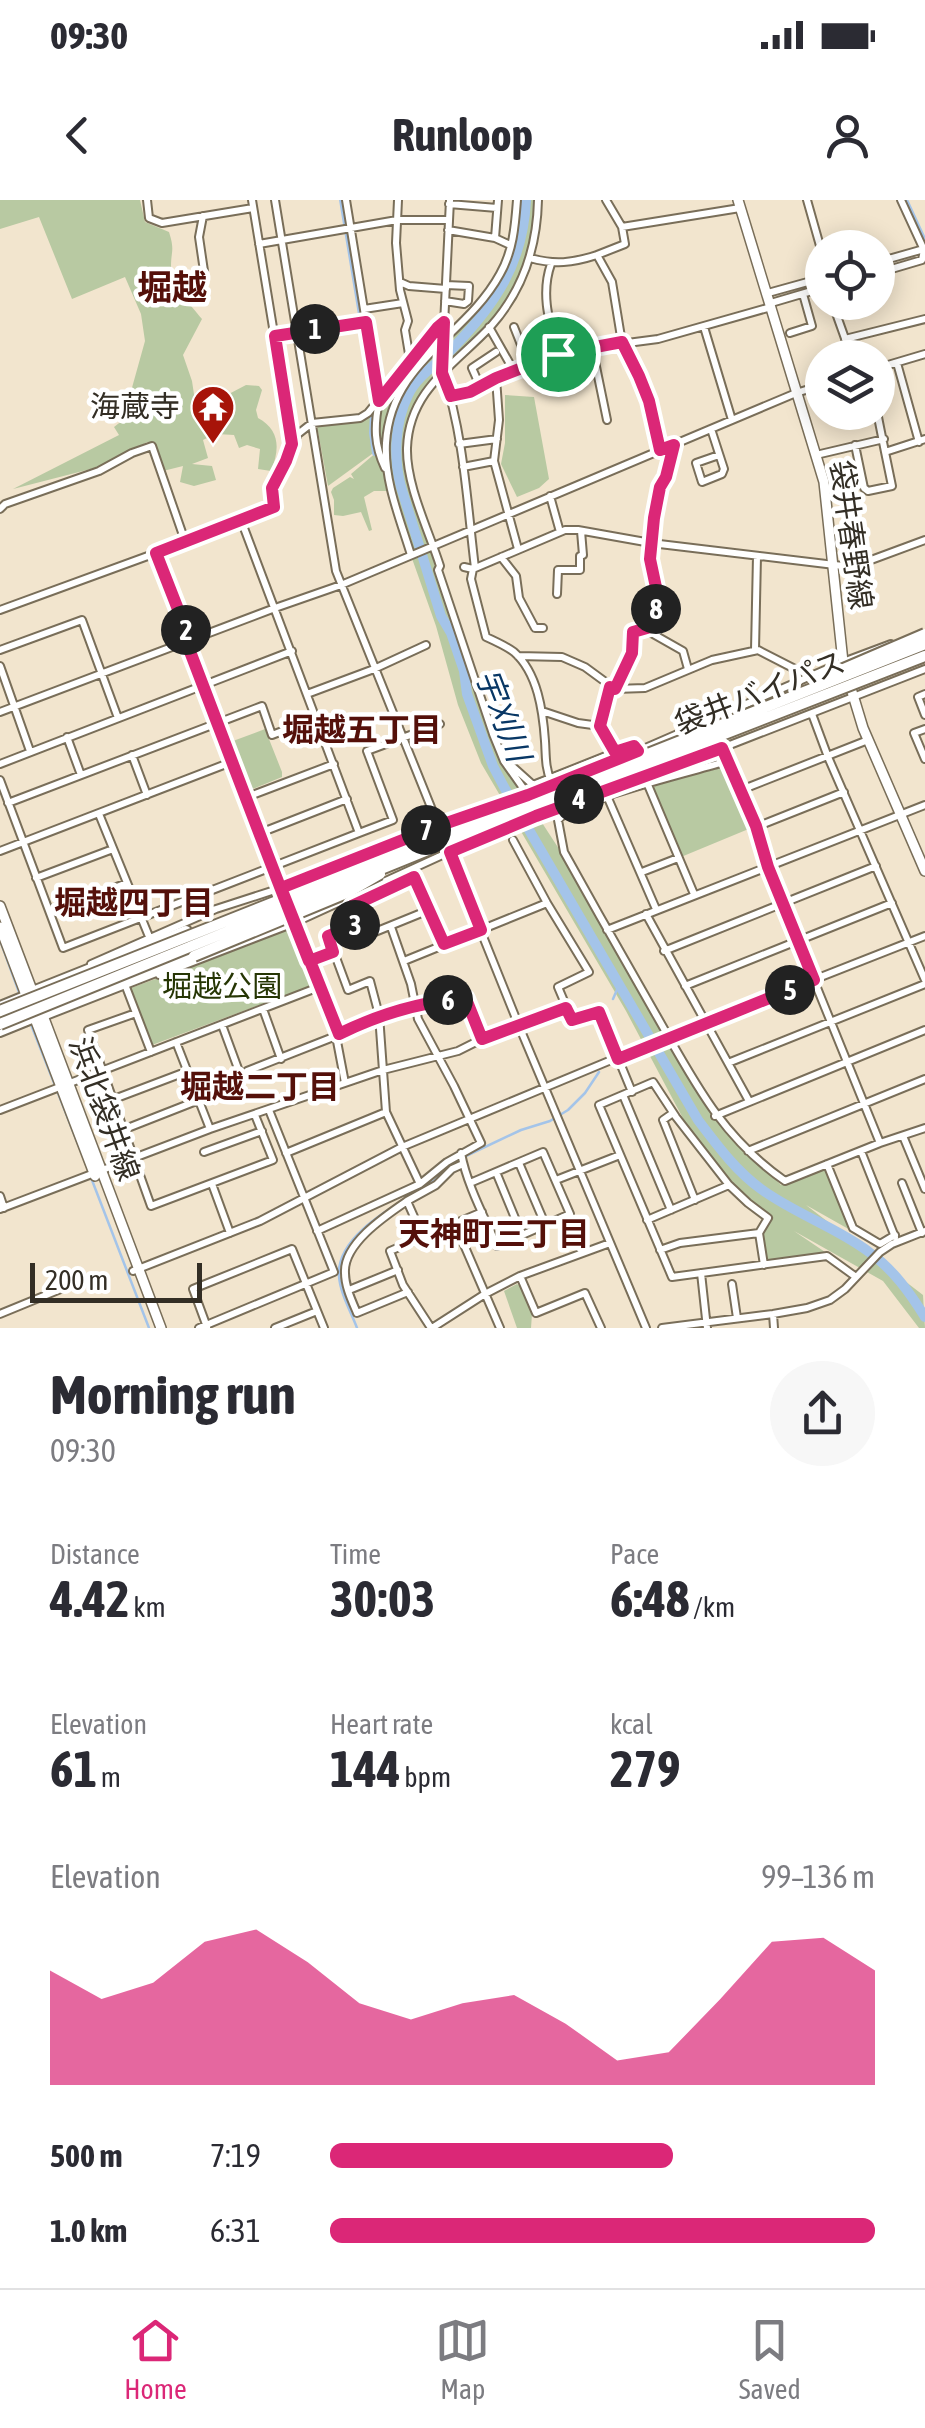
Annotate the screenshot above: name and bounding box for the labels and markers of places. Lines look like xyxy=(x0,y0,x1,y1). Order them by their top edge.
pin: 1 xyxy=(290,304,340,354)
pin xyxy=(516,312,601,397)
temple icon: 海蔵寺 xyxy=(190,384,236,445)
place label: 海蔵寺 xyxy=(90,389,180,423)
pin: 8 xyxy=(631,584,681,634)
pin: 2 xyxy=(161,605,211,655)
pin: 4 xyxy=(554,774,604,824)
pin: 7 xyxy=(401,805,451,855)
pin: 3 xyxy=(330,900,380,950)
pin: 5 xyxy=(765,965,815,1015)
pin: 6 xyxy=(423,975,473,1025)

